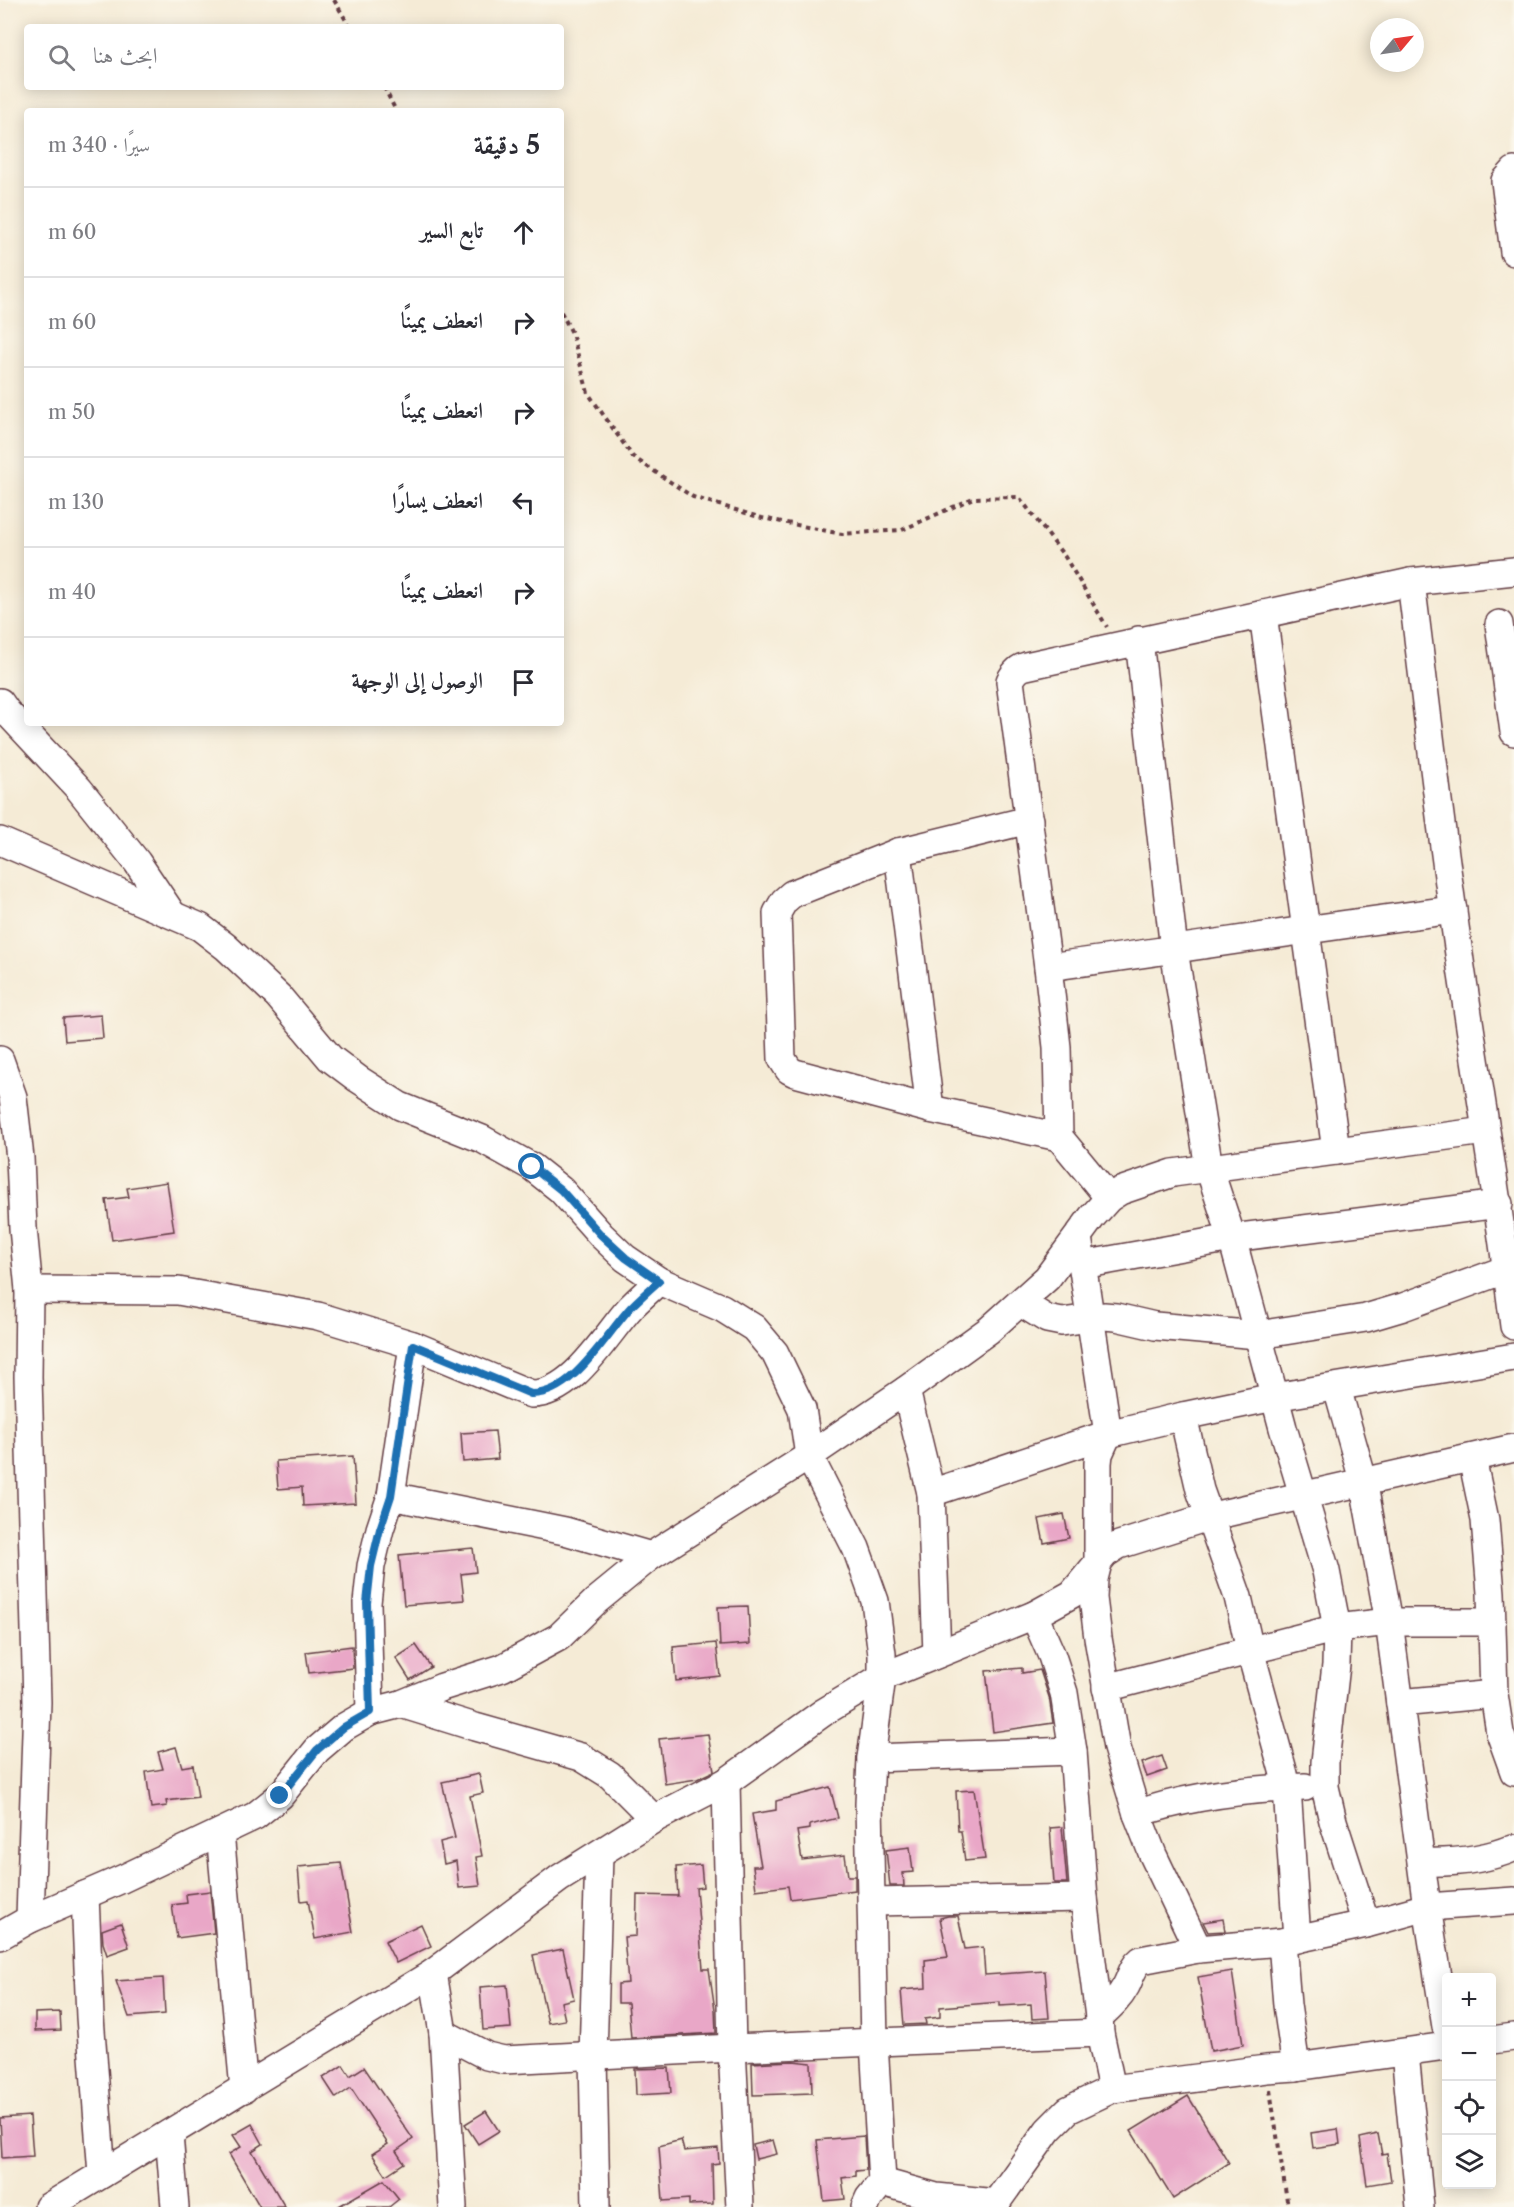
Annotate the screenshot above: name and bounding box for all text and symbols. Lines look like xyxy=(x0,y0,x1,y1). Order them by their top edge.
north arrow xyxy=(1370,18,1424,72)
search box xyxy=(24,24,564,90)
icon: search xyxy=(45,41,78,74)
text: ابحث هنا xyxy=(93,42,158,69)
text: 5 دقيقة xyxy=(474,129,540,161)
text: سيرًا · 340 m xyxy=(48,133,150,157)
icon: ahead xyxy=(507,216,540,249)
text: تابع السير xyxy=(420,217,483,244)
text: 60 m xyxy=(48,220,96,244)
icon: right xyxy=(507,306,540,339)
text: انعطف يمينًا xyxy=(401,307,483,334)
text: 60 m xyxy=(48,310,96,334)
icon: right xyxy=(507,396,540,429)
text: انعطف يمينًا xyxy=(401,397,483,424)
text: 50 m xyxy=(48,400,96,424)
icon: left xyxy=(507,486,540,519)
text: انعطف يسارًا xyxy=(392,487,483,514)
text: 130 m xyxy=(48,490,104,514)
icon: right xyxy=(507,576,540,609)
text: انعطف يمينًا xyxy=(401,577,483,604)
text: 40 m xyxy=(48,580,96,604)
icon: arrive xyxy=(507,666,540,699)
text: الوصول إلى الوجهة xyxy=(351,667,483,694)
route start xyxy=(518,1153,544,1179)
route end xyxy=(266,1782,292,1808)
map controls xyxy=(1442,1973,1496,2189)
button: + xyxy=(1442,1973,1496,2027)
button: − xyxy=(1442,2027,1496,2081)
button: locate xyxy=(1442,2081,1496,2135)
button: layers xyxy=(1442,2135,1496,2189)

